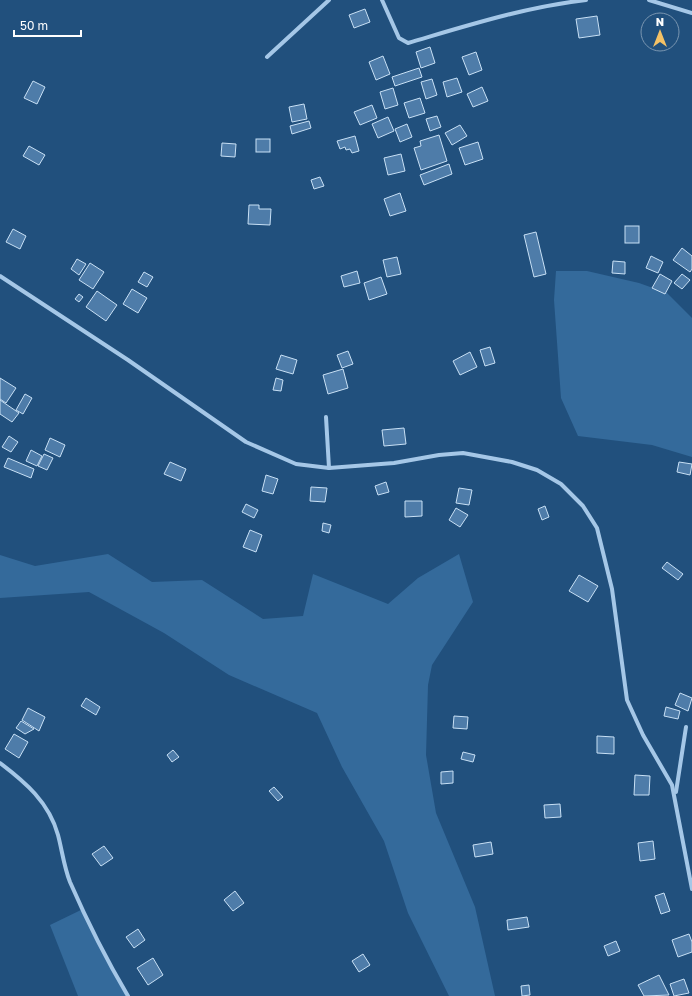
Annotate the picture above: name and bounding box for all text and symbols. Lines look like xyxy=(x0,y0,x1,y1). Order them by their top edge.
scale bar xyxy=(14,12,81,38)
north arrow xyxy=(640,12,680,52)
text: N xyxy=(656,15,664,28)
text: 50 m xyxy=(20,18,48,33)

